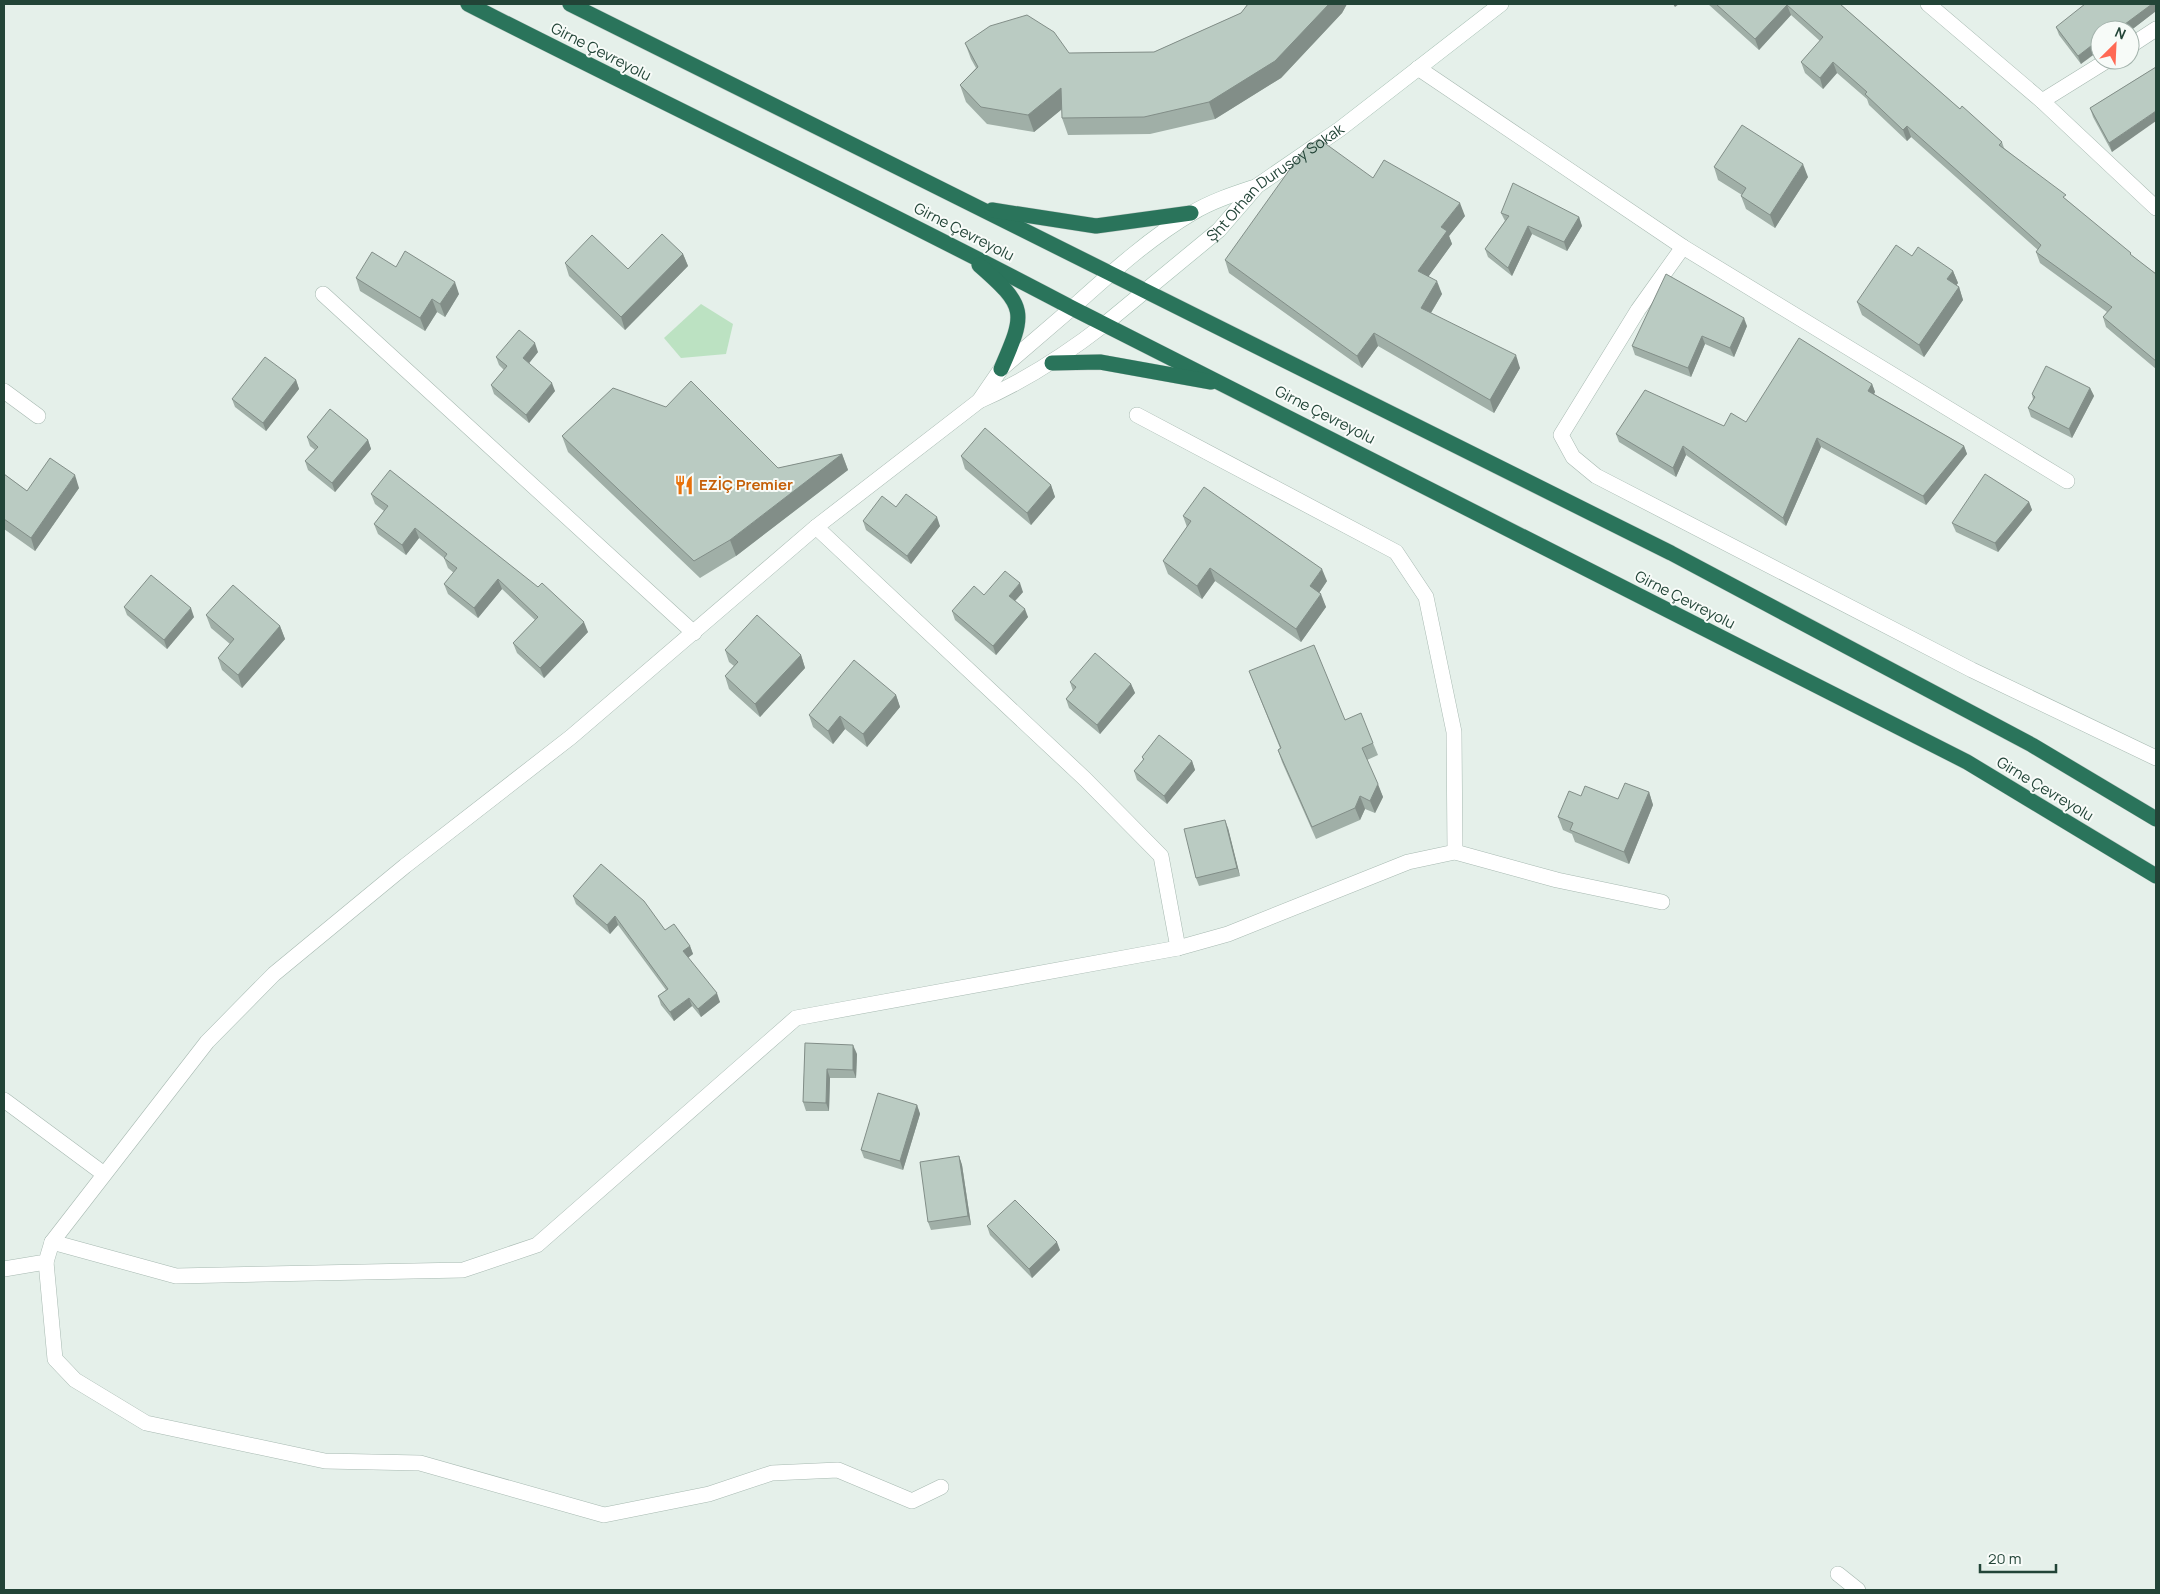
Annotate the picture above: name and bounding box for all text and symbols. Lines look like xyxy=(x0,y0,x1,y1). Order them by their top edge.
street label: Girne Çevreyolu xyxy=(548,17,655,86)
north arrow xyxy=(2090,20,2140,70)
text: N xyxy=(2112,22,2129,43)
street label: Şht Orhan Durusoy Sokak xyxy=(1202,118,1348,246)
street label: Girne Çevreyolu xyxy=(911,197,1018,266)
street label: Girne Çevreyolu xyxy=(1272,380,1379,449)
restaurant icon: EZİÇ Premier xyxy=(673,474,695,496)
place label: EZİÇ Premier xyxy=(699,474,793,495)
street label: Girne Çevreyolu xyxy=(1632,565,1739,634)
street label: Girne Çevreyolu xyxy=(1993,751,2098,826)
scale bar xyxy=(1980,1542,2056,1574)
text: 20 m xyxy=(1988,1548,2021,1569)

